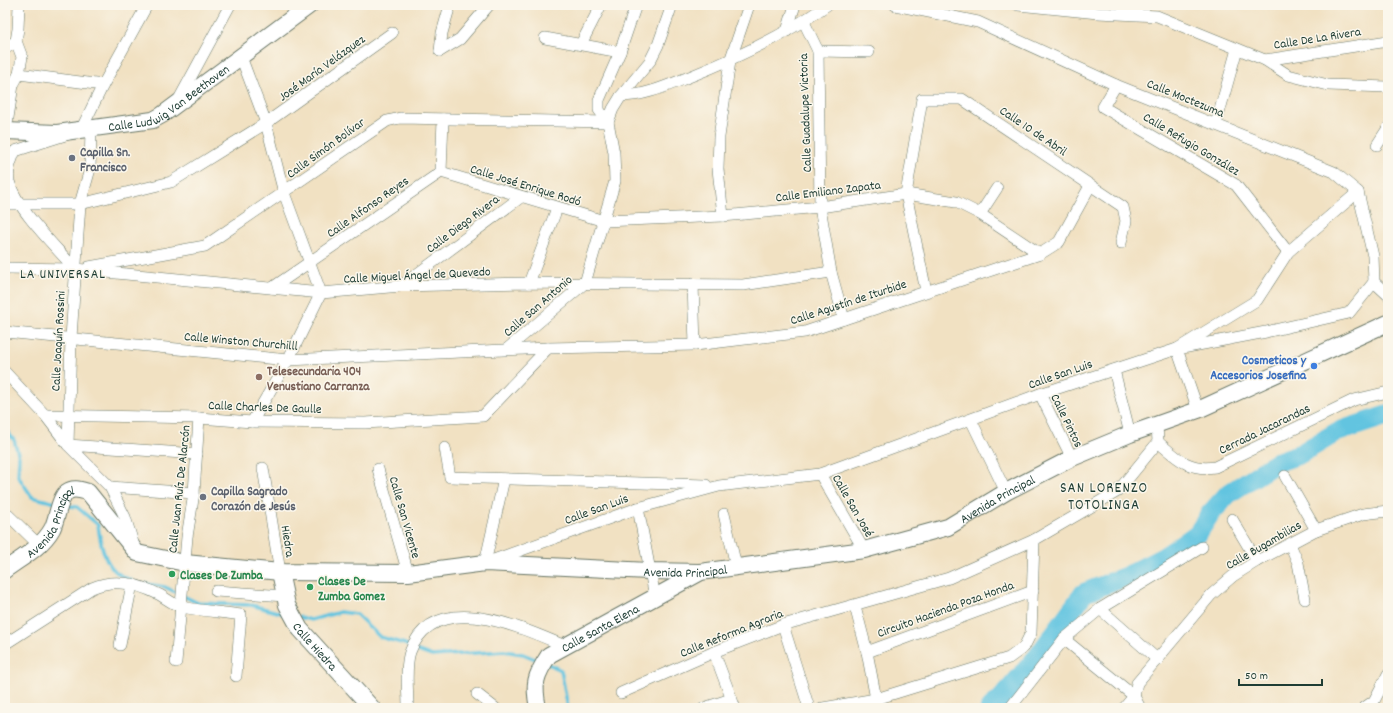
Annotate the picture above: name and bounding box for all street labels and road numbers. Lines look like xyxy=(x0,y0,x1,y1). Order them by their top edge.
street label: Calle De La Rivera xyxy=(1272,23,1363,56)
street label: José María Velázquez xyxy=(275,31,370,107)
street label: Calle Guadalupe Victoria xyxy=(795,52,818,173)
street label: Calle Ludwig Van Beethoven xyxy=(107,61,234,138)
street label: Calle Moctezuma xyxy=(1143,75,1228,124)
street label: Calle 10 de Abril xyxy=(995,102,1070,162)
street label: Calle Refugio González xyxy=(1139,109,1243,182)
street label: Calle Simón Bolívar xyxy=(283,114,370,184)
street label: Calle José Enrique Rodó xyxy=(467,160,583,212)
street label: Calle Alfonso Reyes xyxy=(323,173,413,244)
street label: Calle Emiliano Zapata xyxy=(775,176,883,208)
street label: Calle Diego Rivera xyxy=(423,191,505,259)
street label: Calle Miguel Ángel de Quevedo xyxy=(343,263,491,290)
street label: Calle San Antonio xyxy=(500,271,578,342)
street label: Calle Agustín de Iturbide xyxy=(788,276,910,331)
street label: Calle Joaquín Rossini xyxy=(47,290,72,392)
street label: Calle Winston Churchilll xyxy=(183,328,298,357)
street label: Calle San Luis xyxy=(1026,355,1096,395)
street label: Calle Pintos xyxy=(1045,391,1087,451)
street label: Calle Charles De Gaulle xyxy=(208,397,322,420)
street label: Cerrada Jacarandas xyxy=(1216,400,1314,461)
street label: Calle Juan Ruíz De Alarcón xyxy=(164,424,197,554)
street label: Calle San José xyxy=(826,471,878,542)
street label: Avenida Principal xyxy=(957,472,1039,530)
street label: Calle San Vicente xyxy=(383,475,424,561)
street label: Avenida Principal xyxy=(23,482,78,564)
street label: Calle San Luis xyxy=(562,490,632,531)
street label: Calle Bugambilias xyxy=(1223,517,1306,576)
street label: Hiedra xyxy=(275,524,299,559)
street label: Avenida Principal xyxy=(643,561,729,584)
street label: Circuito Hacienda Poza Honda xyxy=(875,576,1018,644)
street label: Calle Santa Elena xyxy=(558,600,644,659)
street label: Calle Reforma Agraria xyxy=(678,605,787,664)
street label: Calle Hiedra xyxy=(286,620,341,677)

